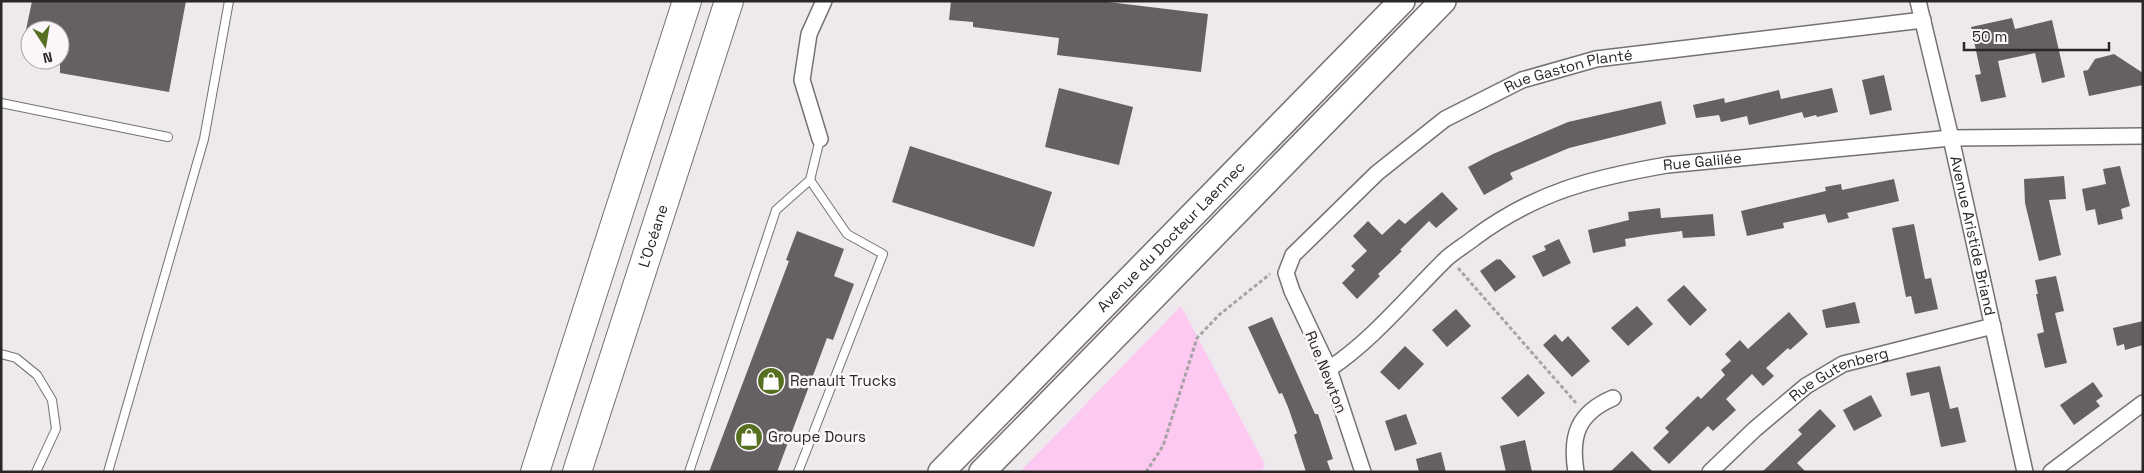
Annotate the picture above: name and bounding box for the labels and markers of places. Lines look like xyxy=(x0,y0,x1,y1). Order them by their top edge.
shop icon: Renault Trucks xyxy=(756,366,786,396)
place label: Renault Trucks xyxy=(790,371,897,390)
shop icon: Groupe Dours xyxy=(734,422,764,452)
place label: Groupe Dours xyxy=(768,427,866,446)

